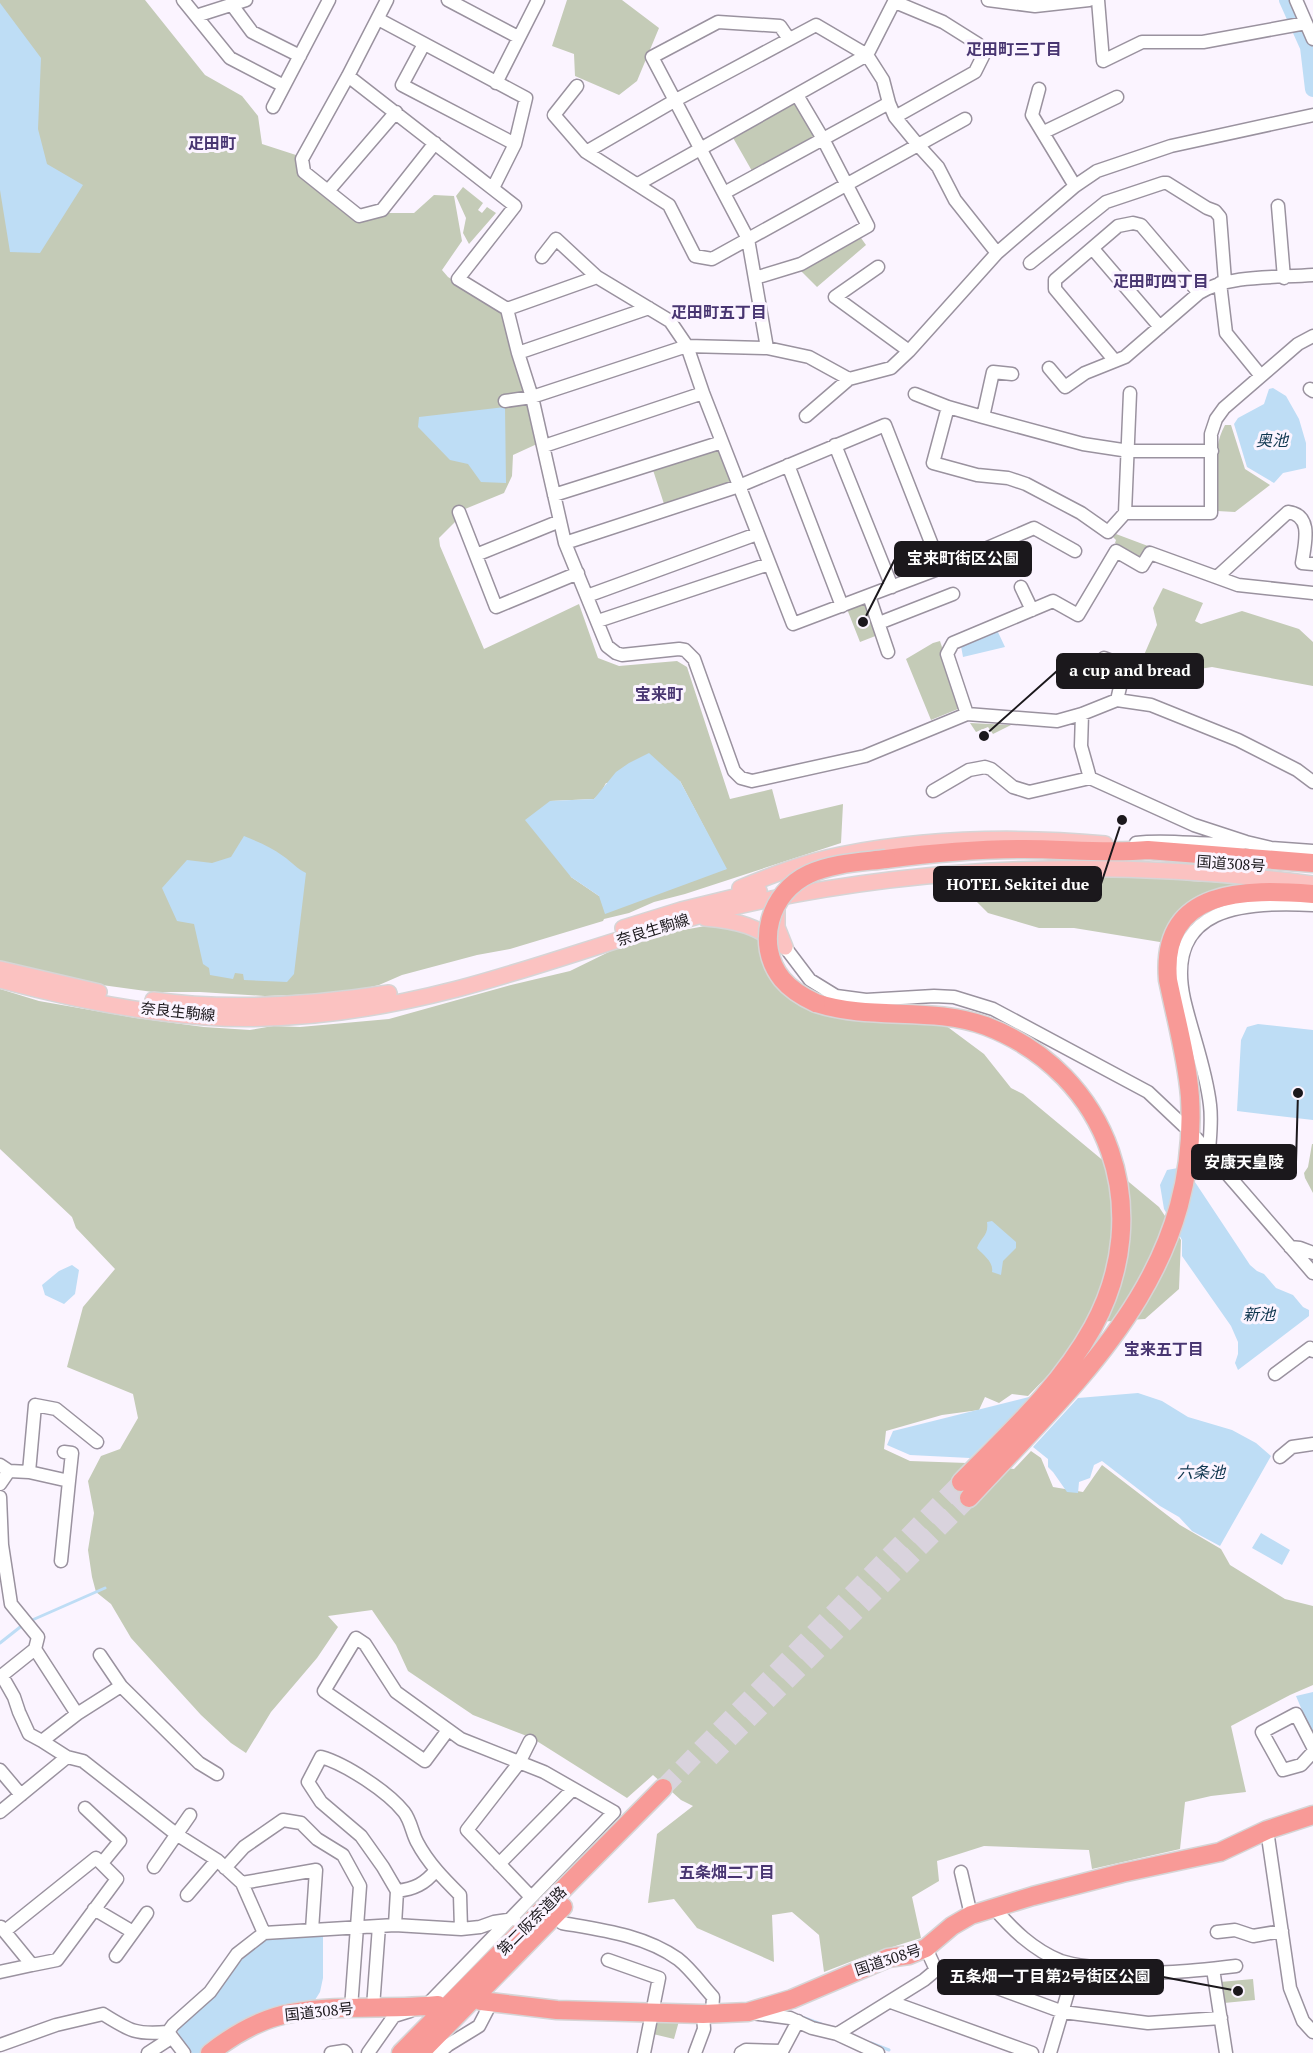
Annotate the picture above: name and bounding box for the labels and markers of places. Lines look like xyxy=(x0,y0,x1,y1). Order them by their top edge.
callout: 宝来町街区公園 xyxy=(895,542,1031,576)
callout: a cup and bread xyxy=(1057,654,1203,688)
callout: HOTEL Sekitei due xyxy=(934,867,1101,901)
callout: 安康天皇陵 xyxy=(1192,1145,1296,1179)
callout: 五条畑一丁目第2号街区公園 xyxy=(938,1960,1163,1994)

